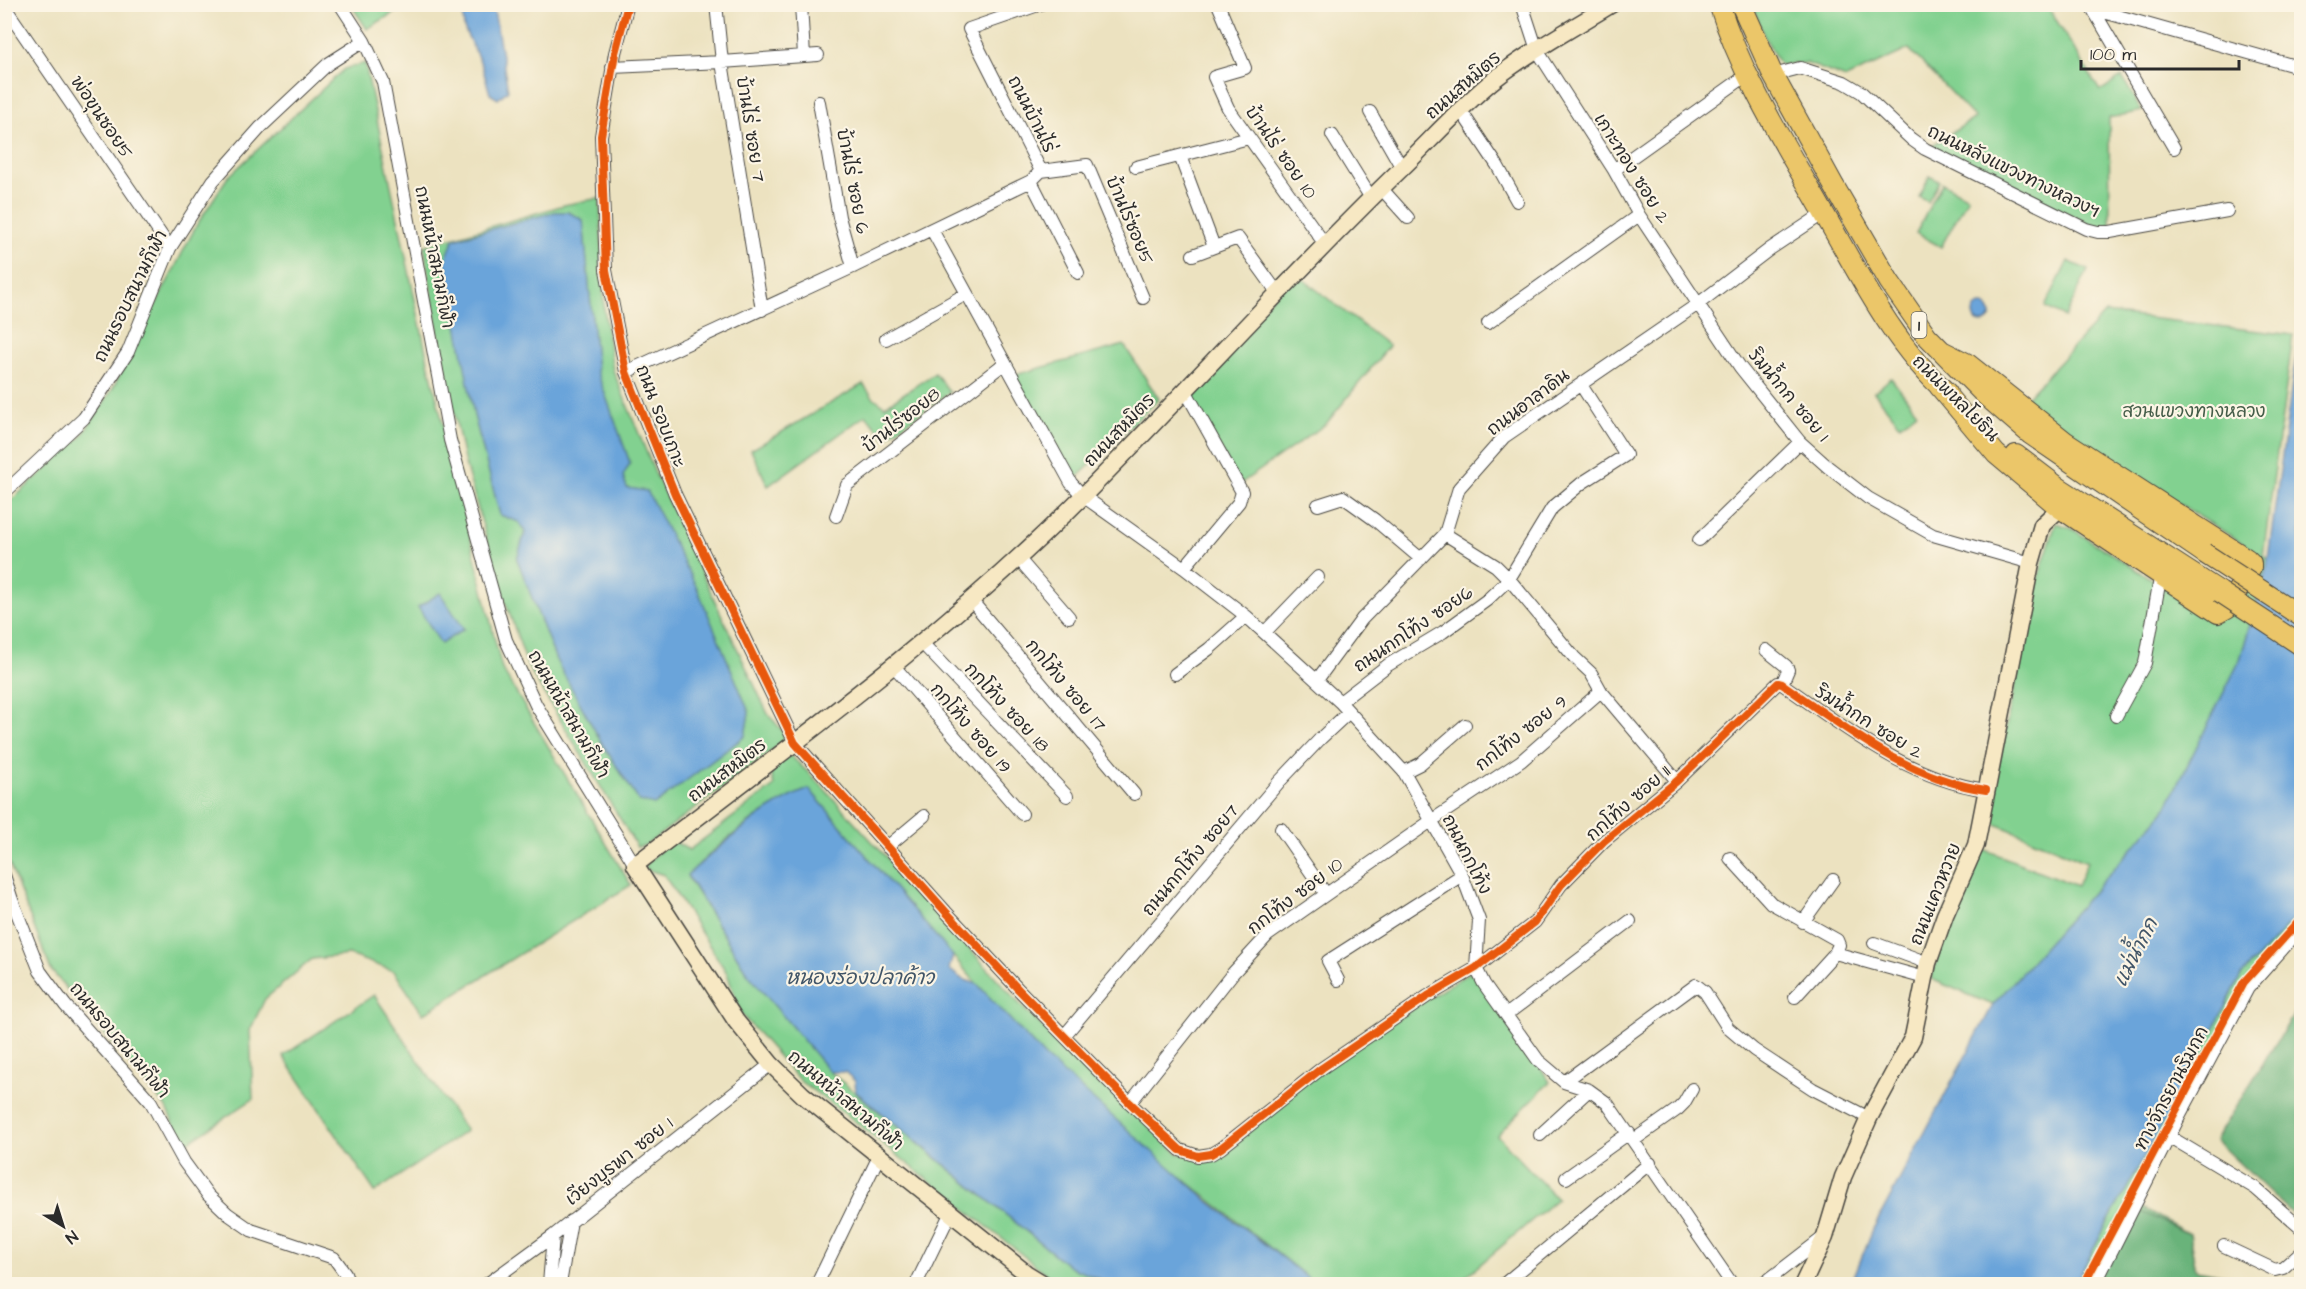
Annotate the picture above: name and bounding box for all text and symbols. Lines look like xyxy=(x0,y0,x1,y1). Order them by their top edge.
scale bar xyxy=(2081,33,2238,71)
text: 100 m xyxy=(2090,42,2136,67)
street label: ถนนสหมิตร xyxy=(1420,45,1507,125)
street label: พ่อขุนซอย5 xyxy=(64,71,139,165)
street label: ถนนบ้านไร่ xyxy=(1001,71,1063,157)
street label: บ้านไร่ ซอย 7 xyxy=(730,74,772,184)
street label: บ้านไร่ ซอย 10 xyxy=(1239,100,1323,204)
street label: เกาะทอง ซอย 2 xyxy=(1588,108,1676,229)
street label: ถนนหลังแขวงทางหลวงฯ xyxy=(1923,119,2104,224)
street label: บ้านไร่ ซอย 6 xyxy=(830,126,876,236)
street label: บ้านไร่ซอย5 xyxy=(1100,172,1160,269)
street label: ถนนหน้าสนามกีฬา xyxy=(408,184,461,330)
street label: ถนนรอบสนามกีฬา xyxy=(88,226,173,367)
road number: 1 xyxy=(1912,312,1926,338)
street label: ริมน้ำกก ซอย 1 xyxy=(1742,340,1839,447)
street label: ถนนพหลโยธิน xyxy=(1907,349,2005,447)
street label: ถนน รอบเกาะ xyxy=(630,361,692,471)
street label: ถนนอาลาดิน xyxy=(1482,363,1575,442)
street label: บ้านไร่ซอย8 xyxy=(856,381,946,459)
street label: ถนนสหมิตร xyxy=(1078,388,1161,473)
park label: สวนแขวงทางหลวง xyxy=(2122,399,2266,424)
street label: ถนนกกโท้ง ซอย6 xyxy=(1348,579,1478,679)
street label: กกโท้ง ซอย 17 xyxy=(1019,633,1113,737)
street label: ถนนหน้าสนามกีฬา xyxy=(522,645,616,783)
street label: กกโท้ง ซอย 18 xyxy=(958,656,1056,758)
street label: ริมน้ำกก ซอย 2 xyxy=(1810,675,1930,766)
street label: กกโท้ง ซอย 19 xyxy=(924,677,1018,779)
street label: กกโท้ง ซอย 9 xyxy=(1469,689,1573,777)
street label: ถนนสหมิตร xyxy=(683,732,772,808)
street label: กกโท้ง ซอย 11 xyxy=(1580,759,1676,847)
street label: ถนนกกโท้ง ซอย7 xyxy=(1135,798,1245,922)
street label: ถนนกกโท้ง xyxy=(1436,809,1498,899)
street label: ถนนแควหวาย xyxy=(1904,839,1967,949)
street label: กกโท้ง ซอย 10 xyxy=(1242,851,1348,941)
water label: แม่น้ำกก xyxy=(2102,910,2166,992)
water label: หนองร่องปลาค้าว xyxy=(786,964,936,992)
street label: ถนนรอบสนามกีฬา xyxy=(64,977,176,1104)
street label: ทางจักรยานริมกก xyxy=(2128,1022,2215,1155)
street label: ถนนหน้าสนามกีฬา xyxy=(782,1044,909,1156)
street label: เวียงบูรพา ซอย 1 xyxy=(560,1111,679,1212)
north arrow xyxy=(33,1196,93,1256)
text: N xyxy=(61,1225,82,1249)

